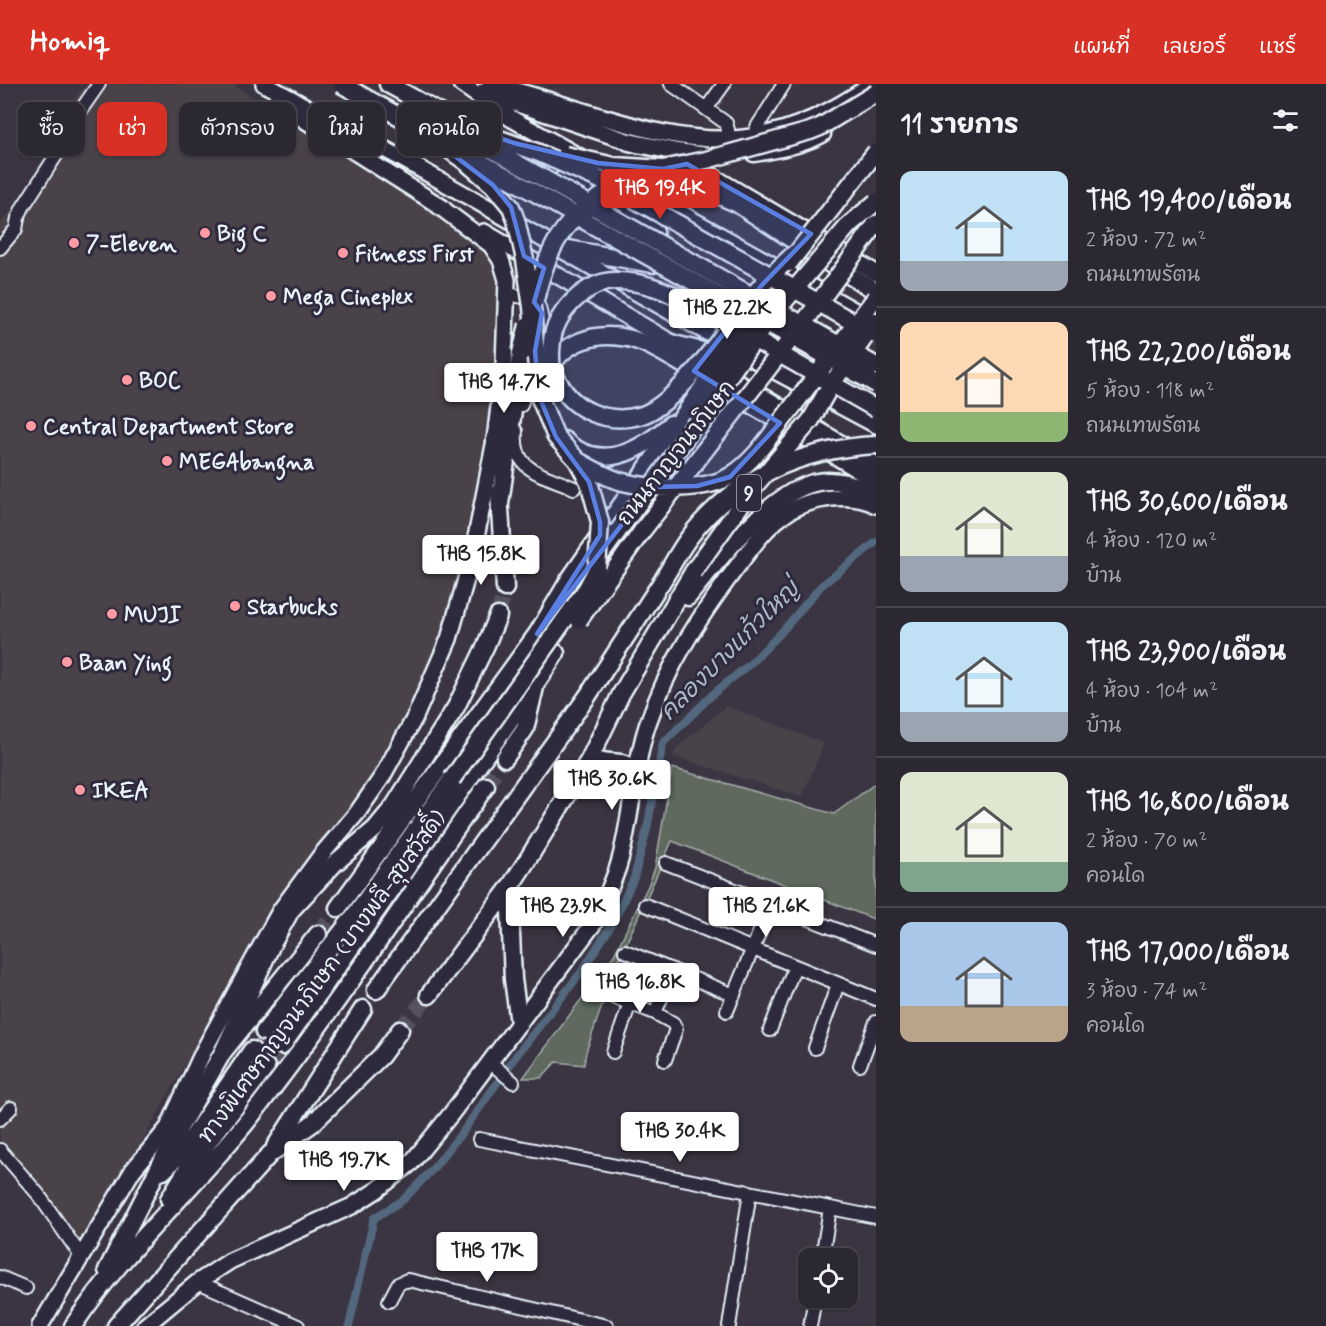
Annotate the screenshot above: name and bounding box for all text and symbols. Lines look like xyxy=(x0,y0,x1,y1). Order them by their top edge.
text: Homiq xyxy=(30,24,110,61)
text: แผนที่ xyxy=(1073,33,1130,61)
text: เลเยอร์ xyxy=(1163,33,1226,61)
text: แชร์ xyxy=(1259,33,1296,61)
chip: ซื้อ xyxy=(18,102,85,156)
chip: เช่า xyxy=(97,102,167,156)
chip: ตัวกรอง xyxy=(179,102,296,156)
chip: ใหม่ xyxy=(308,102,385,156)
chip: คอนโด xyxy=(397,102,501,156)
icon: filters xyxy=(1269,104,1302,137)
text: 11 รายการ xyxy=(900,109,1019,143)
pin: THB 19.4K xyxy=(591,169,729,220)
text: THB 19.4K xyxy=(615,175,705,202)
text: THB 19,400/เดือน xyxy=(1086,185,1291,219)
icon: home xyxy=(948,195,1020,267)
place label: Big C xyxy=(217,221,267,253)
marker: Big C xyxy=(198,226,212,240)
text: 2 ห้อง · 72 m² xyxy=(1086,227,1206,254)
place label: 7-Eleven xyxy=(86,231,177,259)
marker: 7-Eleven xyxy=(67,236,81,250)
place label: Fitness First xyxy=(355,241,475,269)
marker: Fitness First xyxy=(336,246,350,260)
text: ถนนเทพรัตน xyxy=(1086,262,1200,289)
place label: Mega Cineplex xyxy=(283,284,413,316)
marker: Mega Cineplex xyxy=(264,289,278,303)
pin: THB 22.2K xyxy=(658,289,796,340)
text: THB 22.2K xyxy=(683,295,771,322)
text: THB 22,200/เดือน xyxy=(1086,336,1291,370)
icon: home xyxy=(948,346,1020,418)
pin: THB 14.7K xyxy=(435,363,573,414)
place label: BOC xyxy=(139,368,181,396)
text: THB 14.7K xyxy=(458,369,550,396)
marker: BOC xyxy=(120,373,134,387)
street label: ถนนกาญจนาภิเษก xyxy=(610,374,742,532)
text: 5 ห้อง · 118 m² xyxy=(1086,378,1214,405)
text: ถนนเทพรัตน xyxy=(1086,413,1200,440)
place label: Central Department Store xyxy=(43,414,294,442)
marker: Central Department Store xyxy=(24,419,38,433)
place label: MEGAbangna xyxy=(179,449,315,481)
marker: MEGAbangna xyxy=(160,454,174,468)
road number: 9 xyxy=(737,475,761,511)
text: THB 30,600/เดือน xyxy=(1086,486,1288,520)
icon: home xyxy=(948,496,1020,568)
text: 4 ห้อง · 120 m² xyxy=(1086,528,1217,555)
pin: THB 15.8K xyxy=(412,535,550,586)
text: THB 15.8K xyxy=(436,541,526,568)
text: บ้าน xyxy=(1086,563,1121,590)
water label: คลองบางแก้วใหญ่ xyxy=(652,570,809,728)
place label: Starbucks xyxy=(247,594,338,622)
marker: Starbucks xyxy=(228,599,242,613)
place label: MUJI xyxy=(124,602,182,630)
marker: MUJI xyxy=(105,607,119,621)
text: THB 23,900/เดือน xyxy=(1086,636,1286,670)
icon: home xyxy=(948,646,1020,718)
place label: Baan Ying xyxy=(79,650,172,682)
marker: Baan Ying xyxy=(60,655,74,669)
text: 4 ห้อง · 104 m² xyxy=(1086,678,1218,705)
text: บ้าน xyxy=(1086,713,1121,740)
pin: THB 30.6K xyxy=(543,760,681,811)
text: THB 30.6K xyxy=(567,766,657,793)
place label: IKEA xyxy=(92,778,149,806)
marker: IKEA xyxy=(73,783,87,797)
text: THB 16,800/เดือน xyxy=(1086,786,1289,820)
icon: home xyxy=(948,796,1020,868)
street label: ทางพิเศษกาญจนาภิเษก (บางพลี-สุขสวัสดิ์) xyxy=(187,801,454,1150)
text: 2 ห้อง · 70 m² xyxy=(1086,828,1207,855)
text: คอนโด xyxy=(1086,863,1145,890)
pin: THB 23.9K xyxy=(494,887,632,938)
pin: THB 21.6K xyxy=(697,887,835,938)
text: THB 23.9K xyxy=(520,893,606,920)
text: THB 21.6K xyxy=(723,893,809,920)
text: THB 17,000/เดือน xyxy=(1086,936,1289,970)
icon: home xyxy=(948,946,1020,1018)
pin: THB 16.8K xyxy=(571,963,709,1014)
text: THB 16.8K xyxy=(595,969,685,996)
text: 3 ห้อง · 74 m² xyxy=(1086,978,1207,1005)
text: คอนโด xyxy=(1086,1013,1145,1040)
pin: THB 30.4K xyxy=(611,1112,749,1163)
text: THB 30.4K xyxy=(635,1118,725,1145)
pin: THB 19.7K xyxy=(275,1141,413,1192)
text: THB 19.7K xyxy=(298,1147,390,1174)
pin: THB 17K xyxy=(432,1232,542,1283)
text: THB 17K xyxy=(450,1238,524,1265)
map controls xyxy=(798,1248,858,1308)
button: locate xyxy=(798,1248,858,1308)

